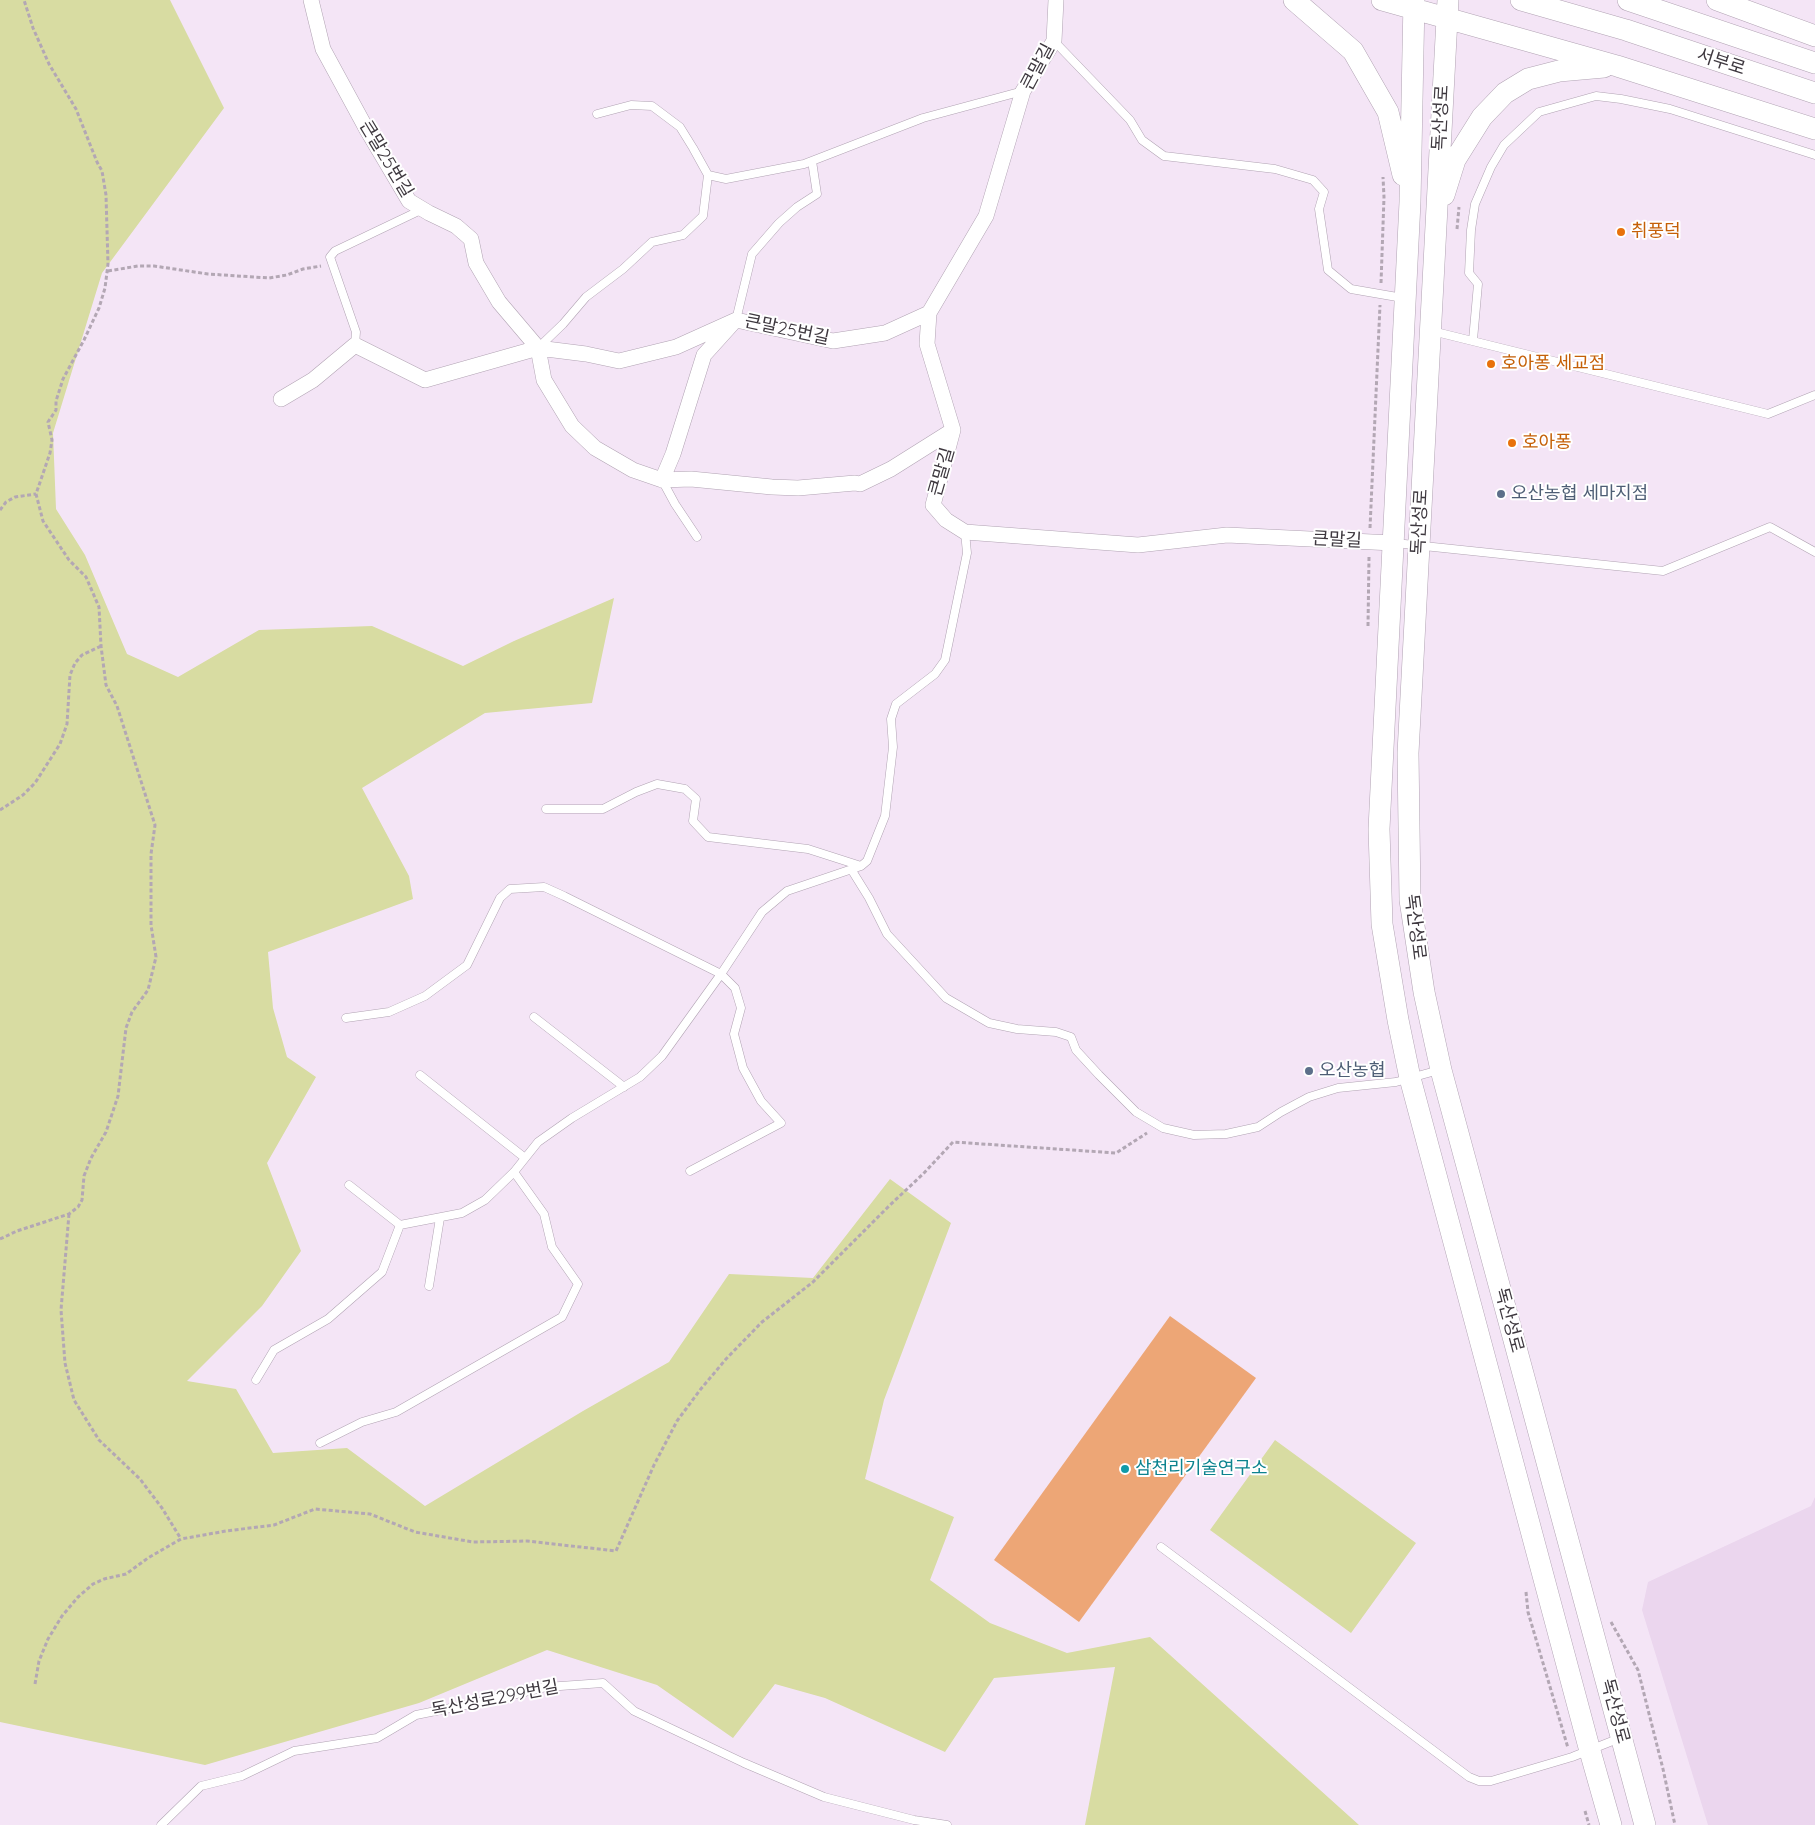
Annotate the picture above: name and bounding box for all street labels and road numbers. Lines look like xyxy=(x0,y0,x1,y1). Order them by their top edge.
street label: 큰말길 xyxy=(1017,40,1059,94)
street label: 서부로 xyxy=(1694,44,1748,80)
street label: 독산성로 xyxy=(1428,84,1454,152)
street label: 큰말25번길 xyxy=(355,117,417,201)
street label: 큰말25번길 xyxy=(743,310,831,350)
street label: 큰말길 xyxy=(925,445,959,499)
street label: 독산성로 xyxy=(1407,488,1433,556)
street label: 큰말길 xyxy=(1312,528,1362,552)
street label: 독산성로 xyxy=(1400,893,1430,961)
street label: 독산성로 xyxy=(1490,1285,1528,1355)
street label: 독산성로299번길 xyxy=(429,1676,561,1722)
street label: 독산성로 xyxy=(1596,1676,1634,1746)

